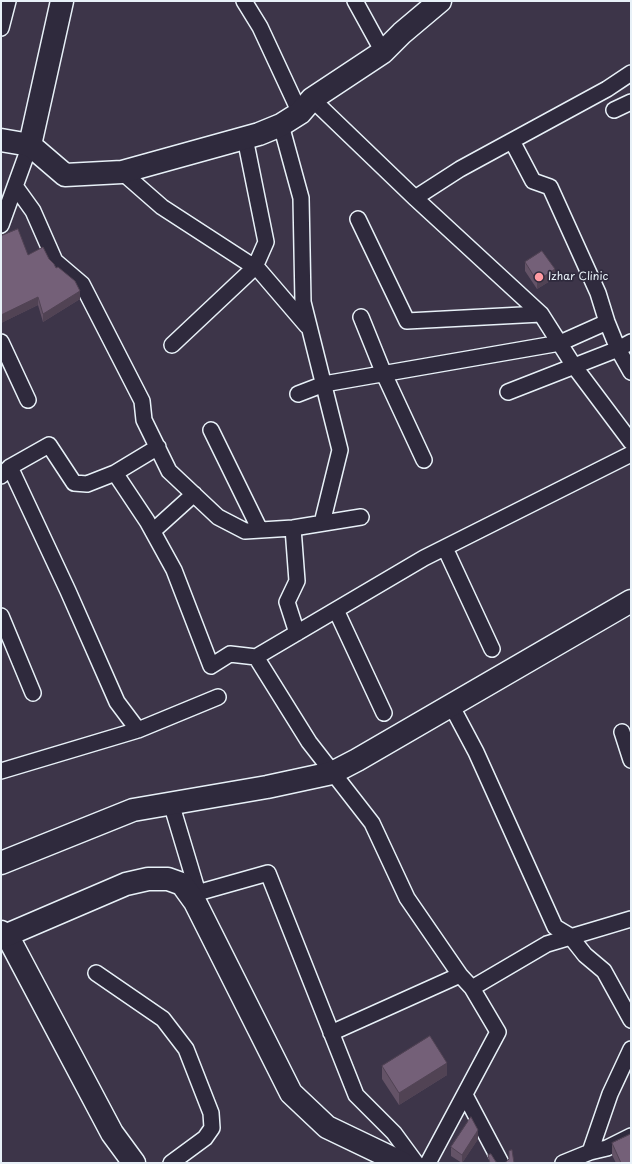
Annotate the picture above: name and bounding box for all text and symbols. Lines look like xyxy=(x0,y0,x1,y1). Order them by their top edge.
place label: Izhar Clinic xyxy=(548,270,608,284)
marker: Izhar Clinic xyxy=(533,271,545,283)

